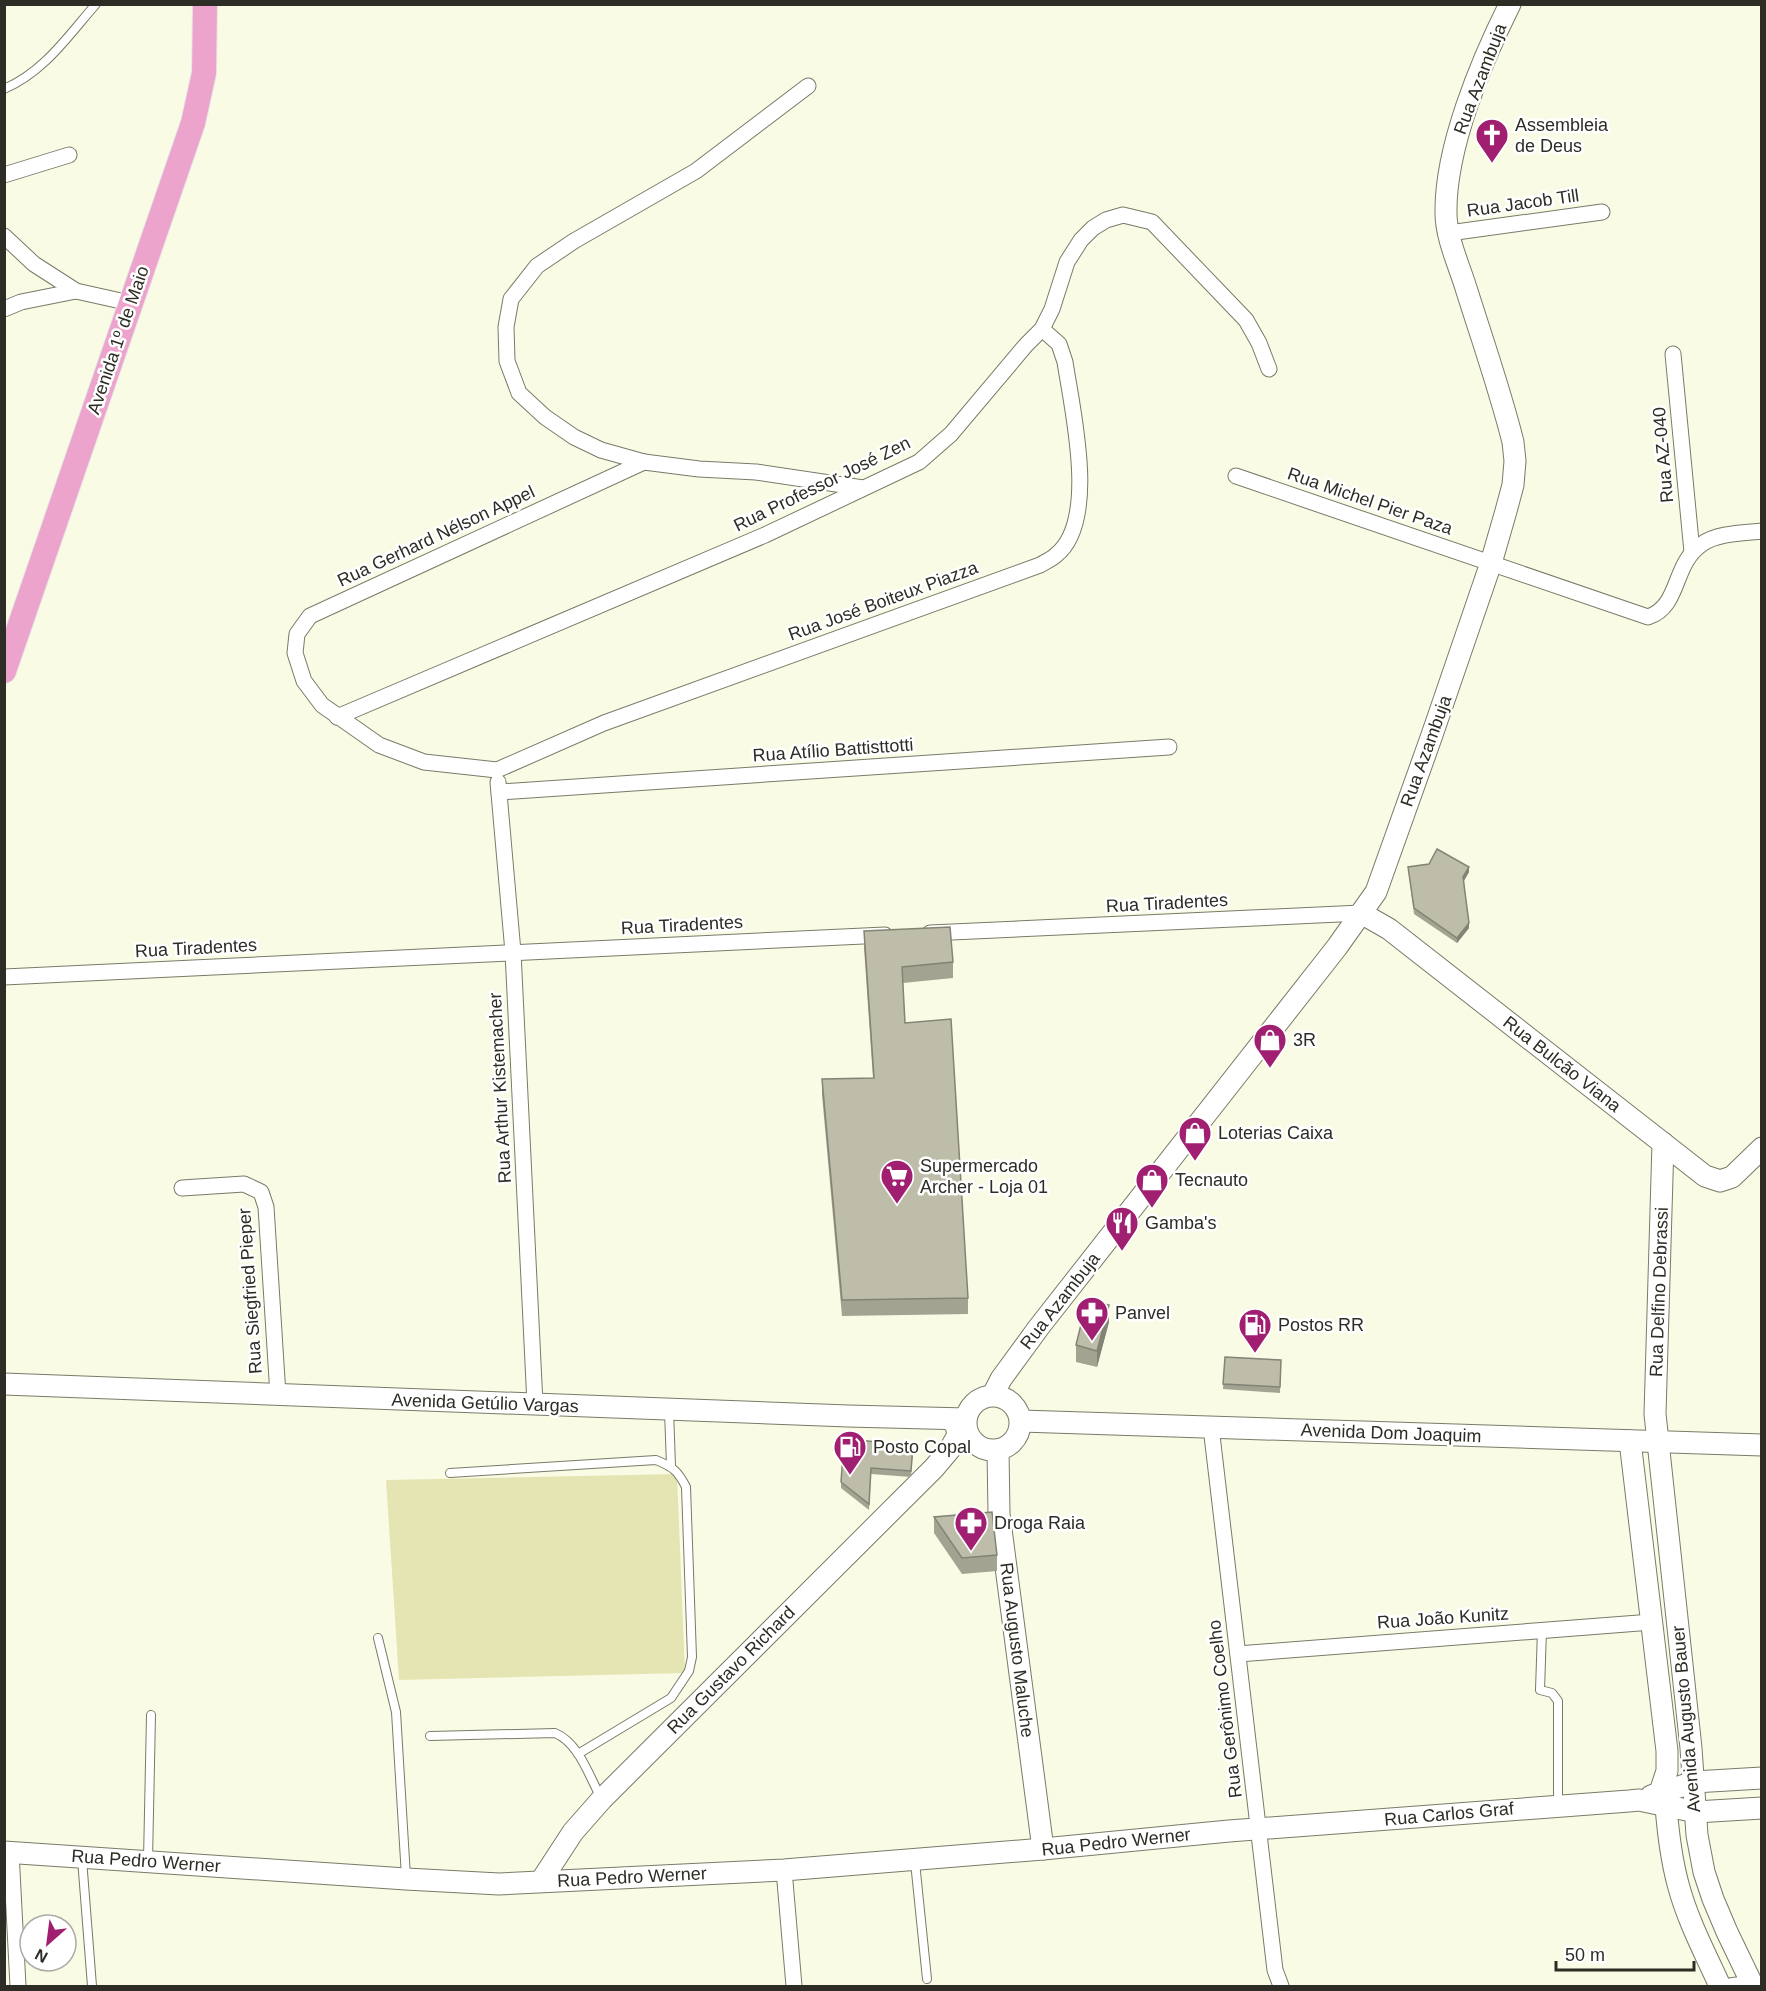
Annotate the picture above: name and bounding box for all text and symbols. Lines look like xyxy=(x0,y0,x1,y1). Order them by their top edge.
street label: Rua Azambuja xyxy=(1450,20,1511,137)
place label: Assembleia de Deus xyxy=(1515,115,1609,156)
church icon: Assembleia de Deus xyxy=(1474,117,1510,164)
street label: Rua Jacob Till xyxy=(1466,185,1580,221)
street label: Avenida 1º de Maio xyxy=(83,263,153,417)
street label: Rua AZ-040 xyxy=(1649,406,1677,504)
street label: Rua Professor José Zen xyxy=(730,432,914,536)
street label: Rua Michel Pier Paza xyxy=(1285,463,1456,539)
street label: Rua Gerhard Nélson Appel xyxy=(334,481,538,591)
street label: Rua José Boiteux Piazza xyxy=(786,557,981,645)
street label: Rua Azambuja xyxy=(1397,692,1456,809)
street label: Rua Atílio Battisttotti xyxy=(752,734,914,766)
street label: Rua Tiradentes xyxy=(1106,890,1228,916)
street label: Rua Tiradentes xyxy=(621,912,743,938)
street label: Rua Tiradentes xyxy=(135,935,257,961)
street label: Rua Arthur Kistemacher xyxy=(485,992,515,1184)
street label: Rua Bulcão Viana xyxy=(1499,1012,1626,1117)
shop icon: 3R xyxy=(1252,1022,1288,1069)
place label: 3R xyxy=(1293,1030,1316,1050)
shop icon: Loterias Caixa xyxy=(1177,1115,1213,1162)
place label: Loterias Caixa xyxy=(1218,1123,1334,1143)
place label: Supermercado Archer - Loja 01 xyxy=(920,1156,1048,1197)
supermarket icon: Supermercado Archer - Loja 01 xyxy=(879,1158,915,1205)
shop icon: Tecnauto xyxy=(1134,1162,1170,1209)
place label: Tecnauto xyxy=(1175,1170,1248,1190)
restaurant icon: Gamba's xyxy=(1104,1205,1140,1252)
street label: Rua Siegfried Pieper xyxy=(234,1207,266,1375)
street label: Rua Delfino Debrassi xyxy=(1646,1207,1672,1377)
place label: Gamba's xyxy=(1145,1213,1216,1233)
street label: Rua Azambuja xyxy=(1016,1248,1105,1353)
pharmacy icon: Panvel xyxy=(1074,1295,1110,1342)
place label: Panvel xyxy=(1115,1303,1170,1323)
fuel station icon: Postos RR xyxy=(1237,1307,1273,1354)
place label: Postos RR xyxy=(1278,1315,1364,1335)
street label: Avenida Getúlio Vargas xyxy=(391,1390,579,1416)
street label: Avenida Dom Joaquim xyxy=(1300,1420,1482,1446)
fuel station icon: Posto Copal xyxy=(832,1429,868,1476)
place label: Posto Copal xyxy=(873,1437,971,1457)
pharmacy icon: Droga Raia xyxy=(953,1505,989,1552)
place label: Droga Raia xyxy=(994,1513,1086,1533)
street label: Rua Augusto Maluche xyxy=(996,1561,1038,1739)
street label: Rua Gustavo Richard xyxy=(663,1602,799,1738)
street label: Rua João Kunitz xyxy=(1376,1603,1510,1633)
street label: Rua Gerônimo Coelho xyxy=(1204,1619,1246,1799)
street label: Avenida Augusto Bauer xyxy=(1668,1625,1704,1813)
street label: Rua Carlos Graf xyxy=(1383,1798,1516,1830)
street label: Rua Pedro Werner xyxy=(1040,1824,1192,1860)
street label: Rua Pedro Werner xyxy=(71,1846,221,1876)
street label: Rua Pedro Werner xyxy=(557,1863,707,1891)
north arrow xyxy=(18,1913,78,1973)
scale bar xyxy=(1556,1934,1694,1972)
text: 50 m xyxy=(1565,1945,1605,1965)
text: N xyxy=(32,1946,50,1966)

